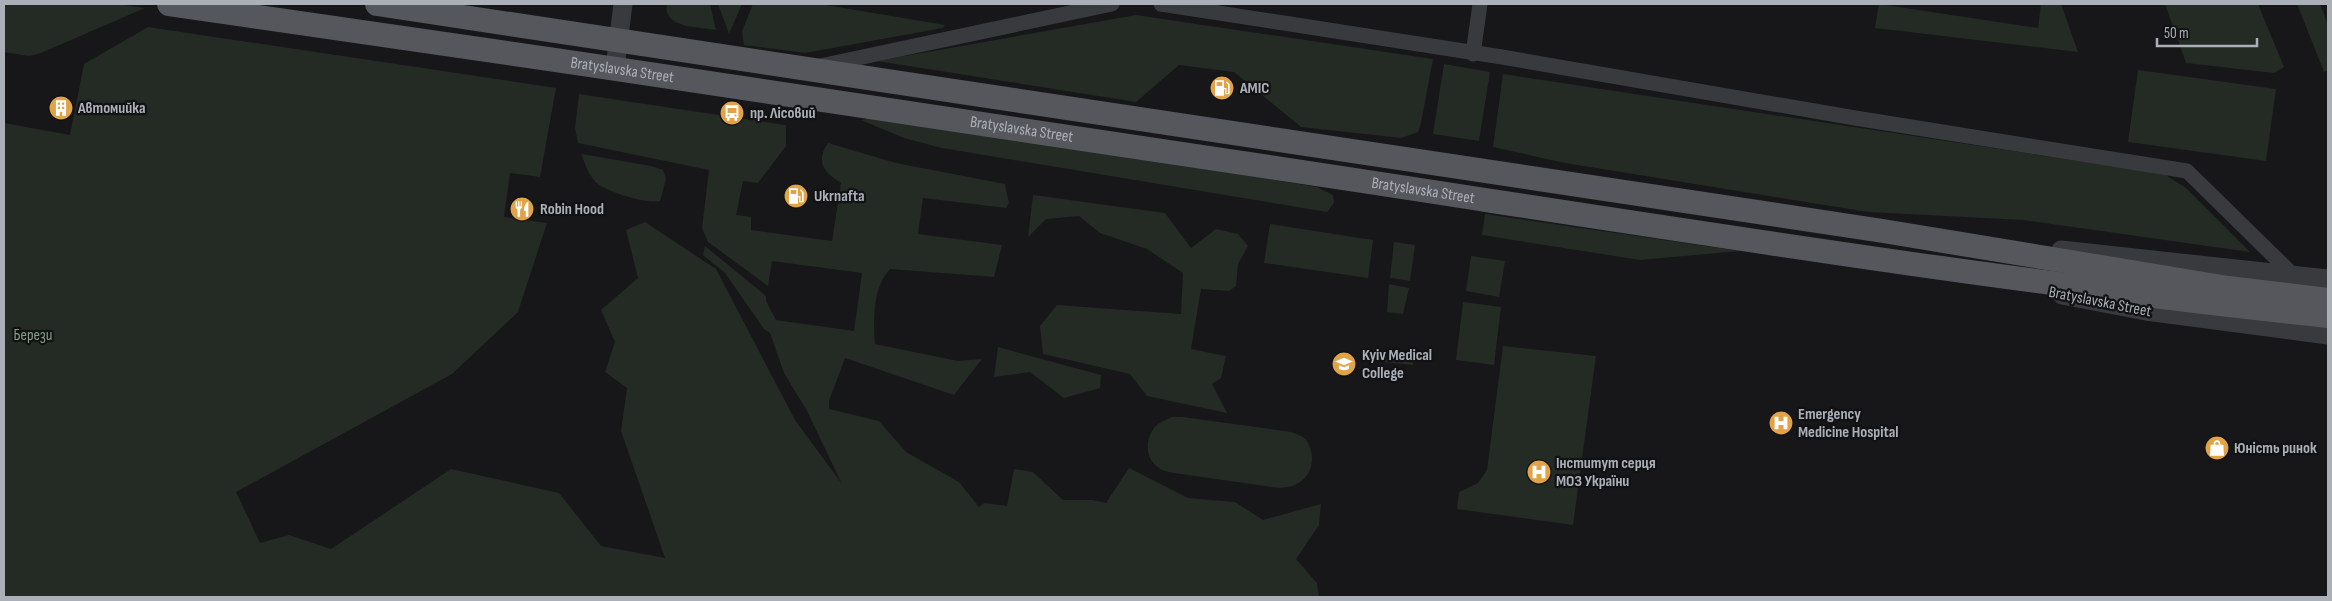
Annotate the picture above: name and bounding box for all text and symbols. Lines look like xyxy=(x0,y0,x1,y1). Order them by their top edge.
scale bar xyxy=(2157,15,2257,47)
text: 50 m xyxy=(2164,24,2189,43)
street label: Bratyslavska Street xyxy=(569,53,675,87)
fuel station icon: AMIC xyxy=(1209,75,1235,101)
place label: AMIC xyxy=(1239,79,1270,98)
building icon: Автомийка xyxy=(48,95,74,121)
place label: Автомийка xyxy=(77,99,146,118)
bus stop icon: пр. Лісовий xyxy=(719,100,745,126)
place label: пр. Лісовий xyxy=(750,104,815,123)
street label: Bratyslavska Street xyxy=(969,112,1075,146)
street label: Bratyslavska Street xyxy=(1370,173,1476,208)
fuel station icon: Ukrnafta xyxy=(783,183,809,209)
place label: Ukrnafta xyxy=(814,187,865,206)
restaurant icon: Robin Hood xyxy=(509,196,535,222)
place label: Robin Hood xyxy=(540,200,604,219)
street label: Bratyslavska Street xyxy=(2047,283,2153,321)
park label: Берези xyxy=(14,326,52,345)
place label: Kyiv Medical College xyxy=(1362,346,1432,383)
school or university icon: Kyiv Medical College xyxy=(1331,351,1357,377)
place label: Emergency Medicine Hospital xyxy=(1798,405,1899,442)
hospital icon: Emergency Medicine Hospital xyxy=(1768,410,1794,436)
shop icon: Юність ринок xyxy=(2204,435,2230,461)
place label: Юність ринок xyxy=(2234,439,2317,458)
place label: Інститут серця МОЗ України xyxy=(1556,454,1656,491)
hospital icon: Інститут серця МОЗ України xyxy=(1526,459,1552,485)

